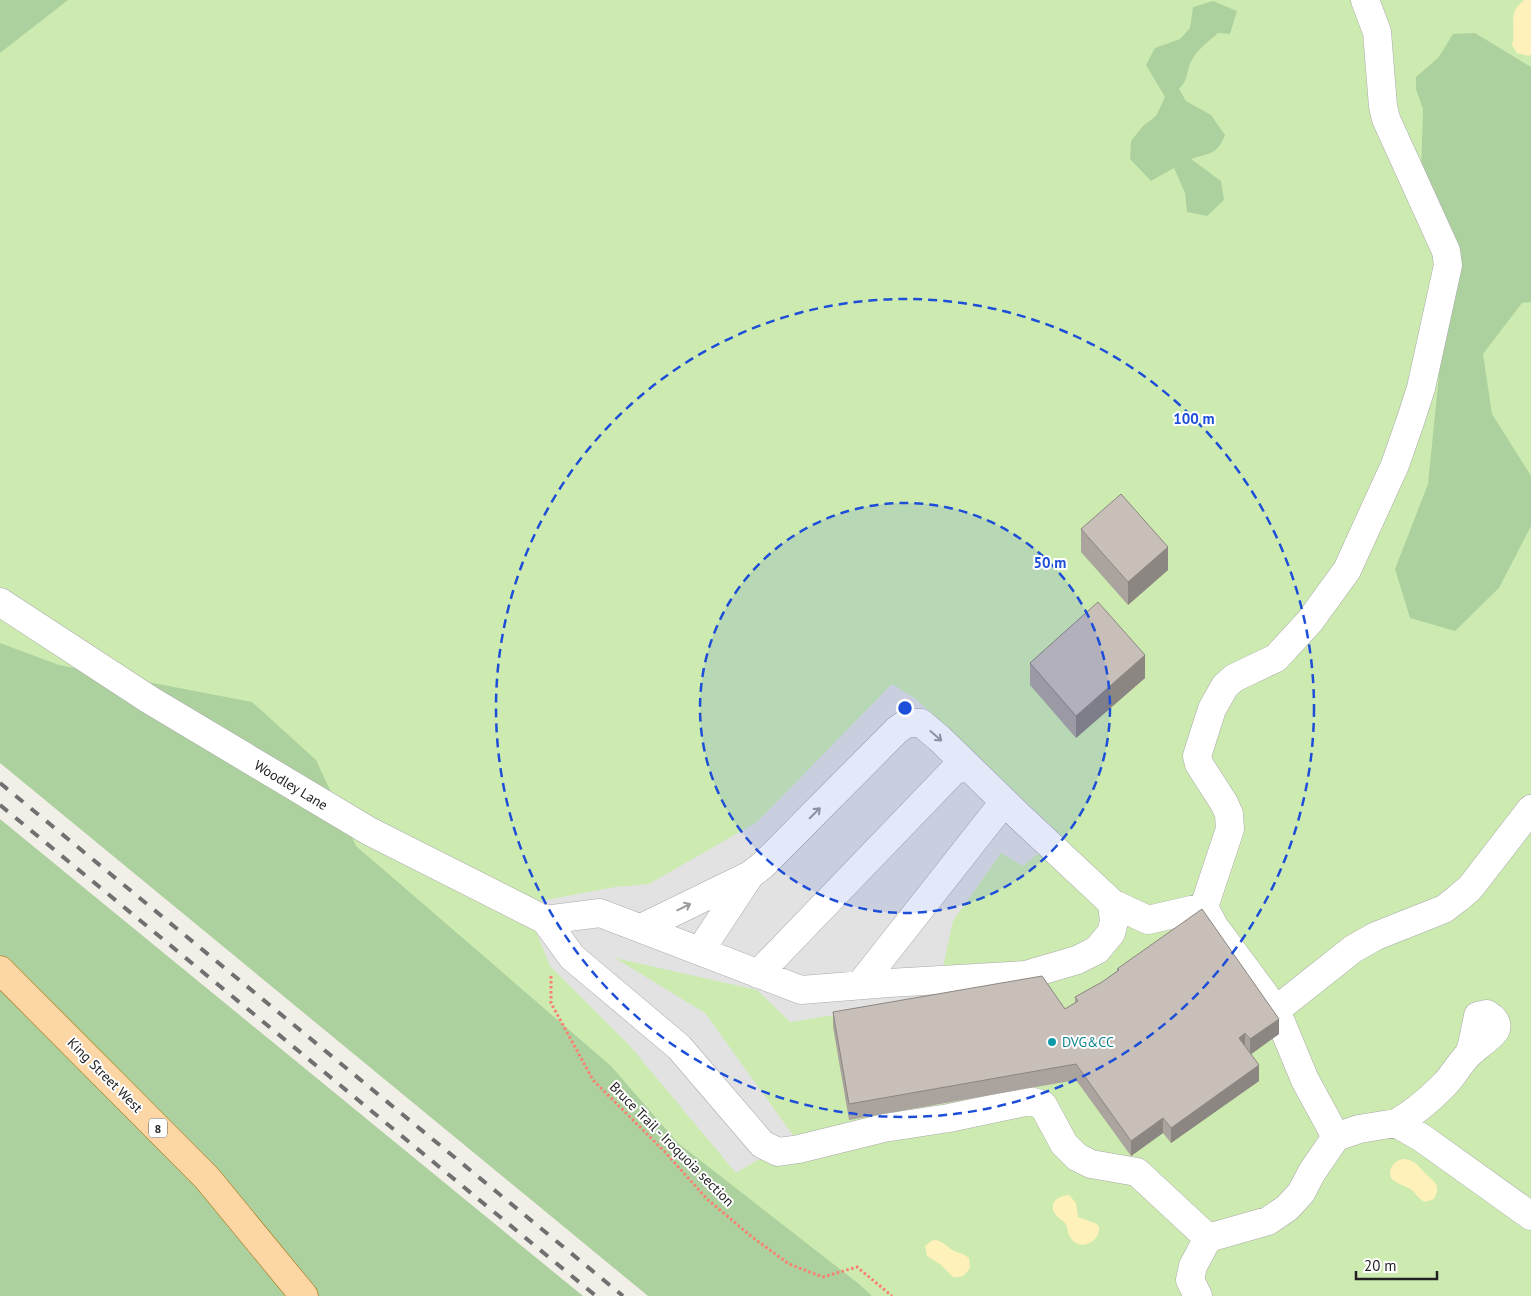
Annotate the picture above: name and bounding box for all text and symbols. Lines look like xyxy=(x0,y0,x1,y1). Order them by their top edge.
text: 100 m xyxy=(1173,409,1215,428)
text: 50 m xyxy=(1034,553,1066,572)
centre of rings xyxy=(896,699,914,717)
one-way arrow xyxy=(929,730,942,741)
street label: Woodley Lane xyxy=(251,756,331,814)
one-way arrow xyxy=(809,807,821,819)
one-way arrow xyxy=(677,902,692,912)
place label: DVG&CC xyxy=(1062,1033,1114,1051)
street label: King Street West xyxy=(64,1034,147,1117)
marker: DVG&CC xyxy=(1046,1036,1058,1048)
street label: Bruce Trail - Iroquoia section xyxy=(606,1078,738,1210)
road number: 8 xyxy=(149,1118,167,1138)
scale bar xyxy=(1356,1248,1437,1280)
text: 20 m xyxy=(1364,1256,1397,1275)

